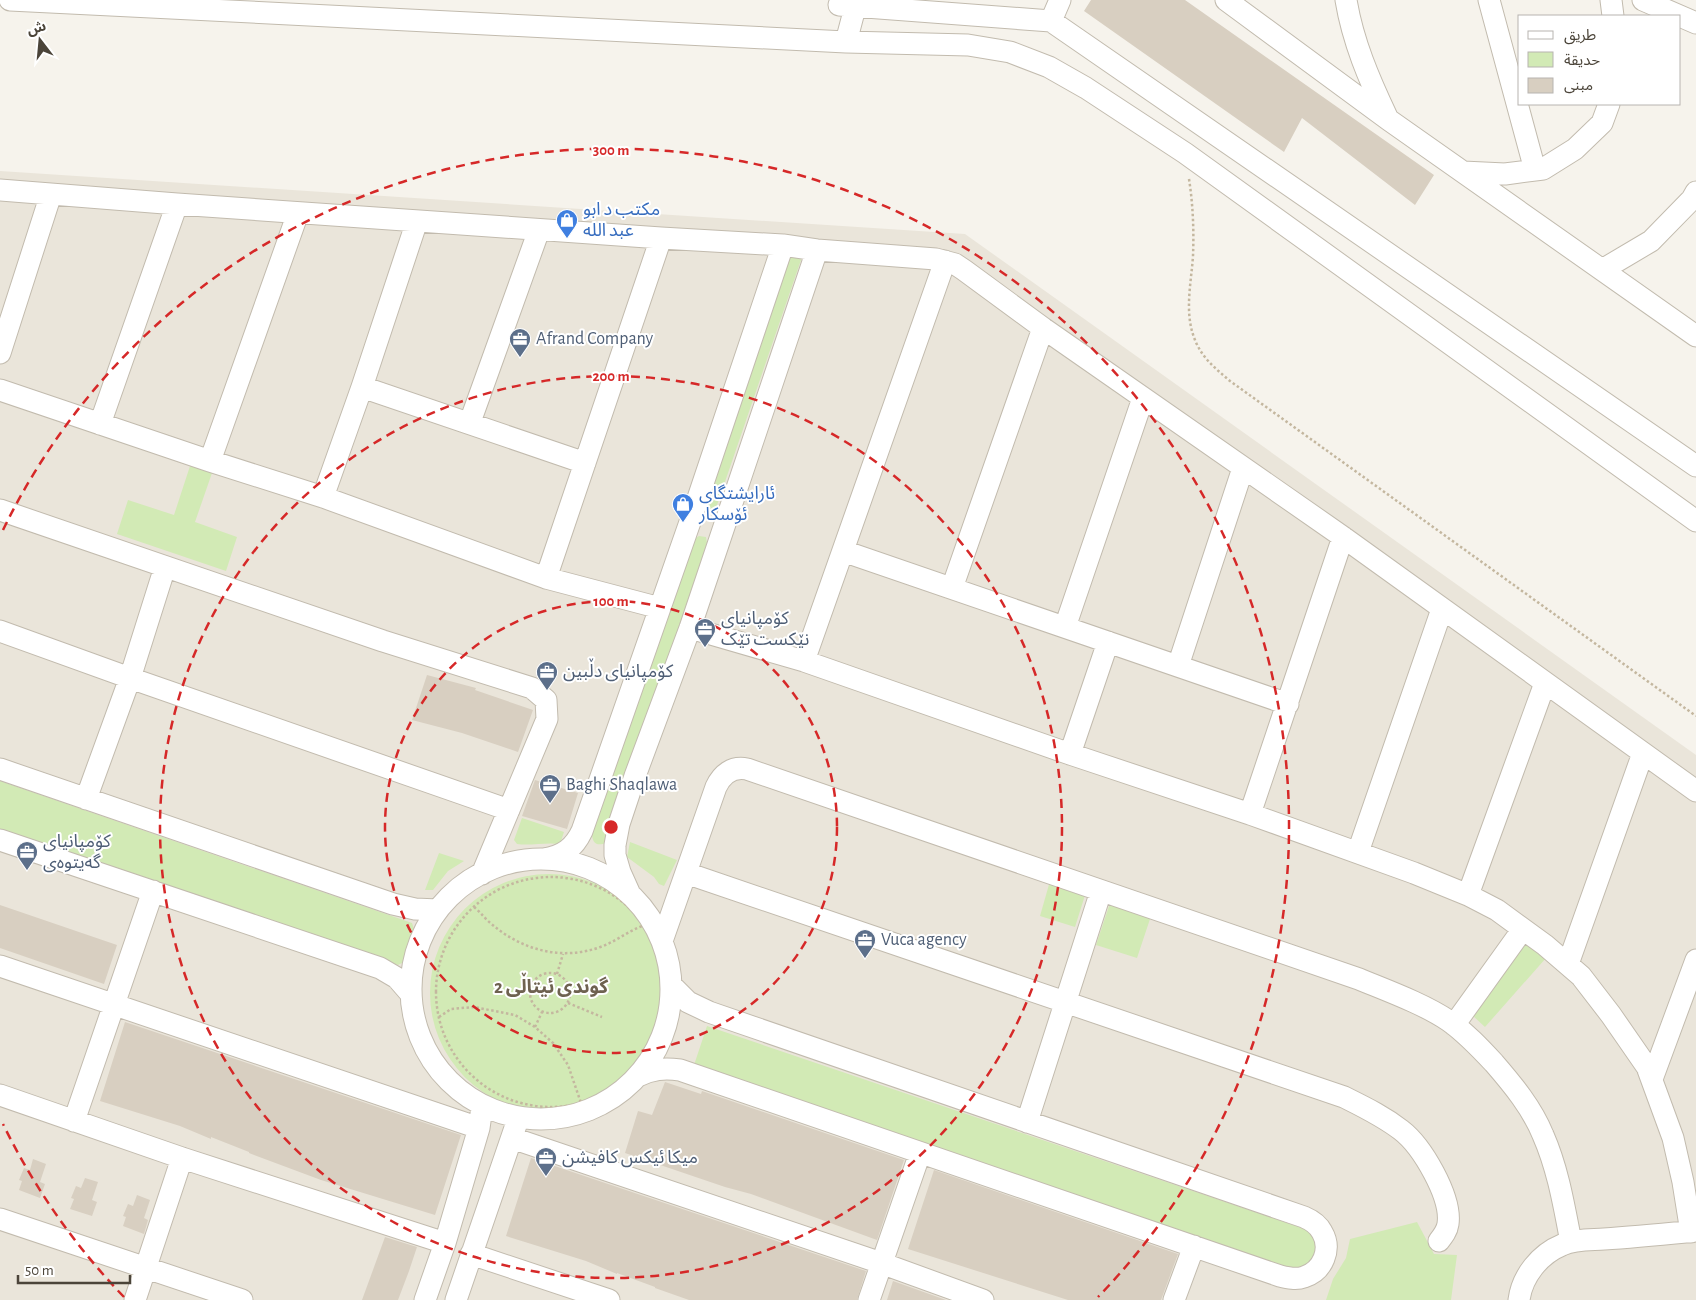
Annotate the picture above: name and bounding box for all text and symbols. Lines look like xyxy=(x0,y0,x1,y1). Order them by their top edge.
north arrow xyxy=(15,15,65,65)
legend xyxy=(1518,15,1681,105)
text: ش xyxy=(26,19,48,38)
text: طريق xyxy=(1564,28,1596,45)
text: حديقة xyxy=(1564,53,1600,68)
text: مبنى xyxy=(1564,78,1593,94)
text: 300 m xyxy=(593,143,629,158)
place label: مكتب د ابو عبد الله xyxy=(583,201,660,240)
shop icon: مكتب د ابو عبد الله xyxy=(555,208,579,239)
office icon: Afrand Company xyxy=(508,327,532,358)
place label: Afrand Company xyxy=(536,330,654,348)
text: 200 m xyxy=(592,369,630,384)
place label: ئارایشتگای ئۆسکار xyxy=(698,484,775,525)
shop icon: ئارایشتگای ئۆسکار xyxy=(671,492,695,523)
text: 100 m xyxy=(593,594,629,609)
place label: کۆمپانیای نێکست تێک xyxy=(721,610,809,649)
office icon: کۆمپانیای نێکست تێک xyxy=(693,617,717,648)
place label: کۆمپانیای دڵبین xyxy=(563,658,674,682)
office icon: کۆمپانیای دڵبین xyxy=(535,660,559,691)
office icon: Baghi Shaqlawa xyxy=(538,773,562,804)
place label: Baghi Shaqlawa xyxy=(566,776,677,794)
centre of rings xyxy=(602,818,620,836)
place label: کۆمپانیای گەیتوەی xyxy=(43,833,111,873)
office icon: کۆمپانیای گەیتوەی xyxy=(15,840,39,871)
office icon: Vuca agency xyxy=(853,928,877,959)
place label: Vuca agency xyxy=(881,931,967,949)
district label: گوندی ئیتاڵی 2 xyxy=(494,972,608,997)
office icon: میکا ئیکس کافیشن xyxy=(534,1146,558,1177)
place label: میکا ئیکس کافیشن xyxy=(562,1149,698,1168)
scale bar xyxy=(18,1252,130,1284)
text: 50 m xyxy=(25,1263,54,1278)

